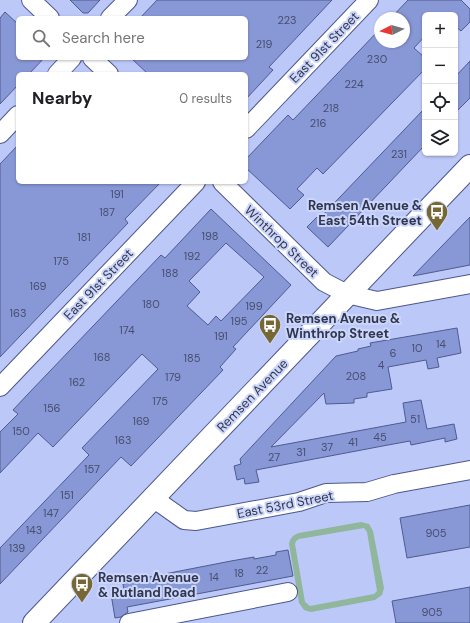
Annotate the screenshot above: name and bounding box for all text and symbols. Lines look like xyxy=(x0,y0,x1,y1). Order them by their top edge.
street label: East 91st Street xyxy=(286,8,363,87)
north arrow xyxy=(374,12,410,48)
map controls xyxy=(422,12,458,156)
button: + xyxy=(422,12,458,48)
house number: 223 xyxy=(277,13,297,27)
search box xyxy=(16,16,248,60)
icon: search xyxy=(30,27,52,49)
text: Search here xyxy=(62,28,145,48)
house number: 219 xyxy=(256,37,272,51)
button: − xyxy=(422,48,458,84)
house number: 230 xyxy=(367,52,387,66)
house number: 224 xyxy=(344,77,364,91)
button: locate xyxy=(422,84,458,120)
text: Nearby xyxy=(32,87,92,109)
text: 0 results xyxy=(179,90,232,107)
house number: 218 xyxy=(323,101,339,115)
house number: 216 xyxy=(310,116,326,130)
button: layers xyxy=(422,120,458,156)
house number: 231 xyxy=(391,147,407,161)
house number: 191 xyxy=(110,187,124,201)
place label: Remsen Avenue & East 54th Street xyxy=(308,197,422,229)
bus stop icon: Remsen Avenue & East 54th Street xyxy=(424,199,450,232)
street label: Winthrop Street xyxy=(241,202,322,281)
house number: 187 xyxy=(99,205,115,219)
house number: 198 xyxy=(202,229,218,243)
house number: 181 xyxy=(77,230,91,244)
street label: East 91st Street xyxy=(60,245,137,324)
house number: 192 xyxy=(184,249,200,263)
house number: 175 xyxy=(53,254,69,268)
house number: 188 xyxy=(162,266,178,280)
house number: 169 xyxy=(29,279,47,293)
house number: 180 xyxy=(142,297,160,311)
house number: 199 xyxy=(245,299,263,313)
house number: 163 xyxy=(10,306,26,320)
place label: Remsen Avenue & Winthrop Street xyxy=(286,310,400,342)
bus stop icon: Remsen Avenue & Winthrop Street xyxy=(257,312,283,345)
house number: 195 xyxy=(230,314,248,328)
house number: 174 xyxy=(119,323,135,337)
house number: 191 xyxy=(214,329,228,343)
house number: 14 xyxy=(436,337,446,351)
house number: 10 xyxy=(412,341,422,355)
house number: 6 xyxy=(390,346,397,360)
house number: 168 xyxy=(93,350,111,364)
house number: 185 xyxy=(184,351,201,365)
street label: Remsen Avenue xyxy=(213,355,292,436)
house number: 4 xyxy=(378,358,385,372)
house number: 208 xyxy=(346,369,366,383)
house number: 179 xyxy=(165,370,181,384)
house number: 162 xyxy=(69,375,85,389)
house number: 175 xyxy=(152,394,168,408)
house number: 156 xyxy=(43,401,61,415)
house number: 51 xyxy=(410,412,420,426)
house number: 169 xyxy=(132,414,150,428)
house number: 150 xyxy=(12,424,30,438)
house number: 45 xyxy=(373,430,387,444)
house number: 163 xyxy=(115,433,131,447)
house number: 41 xyxy=(348,435,358,449)
house number: 37 xyxy=(321,440,333,454)
house number: 31 xyxy=(296,445,306,459)
house number: 27 xyxy=(268,450,280,464)
house number: 157 xyxy=(84,462,100,476)
street label: East 53rd Street xyxy=(235,487,335,522)
house number: 151 xyxy=(60,488,74,502)
house number: 147 xyxy=(43,506,59,520)
house number: 143 xyxy=(26,523,42,537)
house number: 905 xyxy=(425,526,447,540)
house number: 139 xyxy=(9,541,25,555)
house number: 22 xyxy=(256,563,268,577)
house number: 18 xyxy=(234,566,244,580)
place label: Remsen Avenue & Rutland Road xyxy=(98,569,199,601)
house number: 14 xyxy=(209,570,219,584)
bus stop icon: Remsen Avenue & Rutland Road xyxy=(69,571,95,604)
house number: 905 xyxy=(421,605,443,619)

